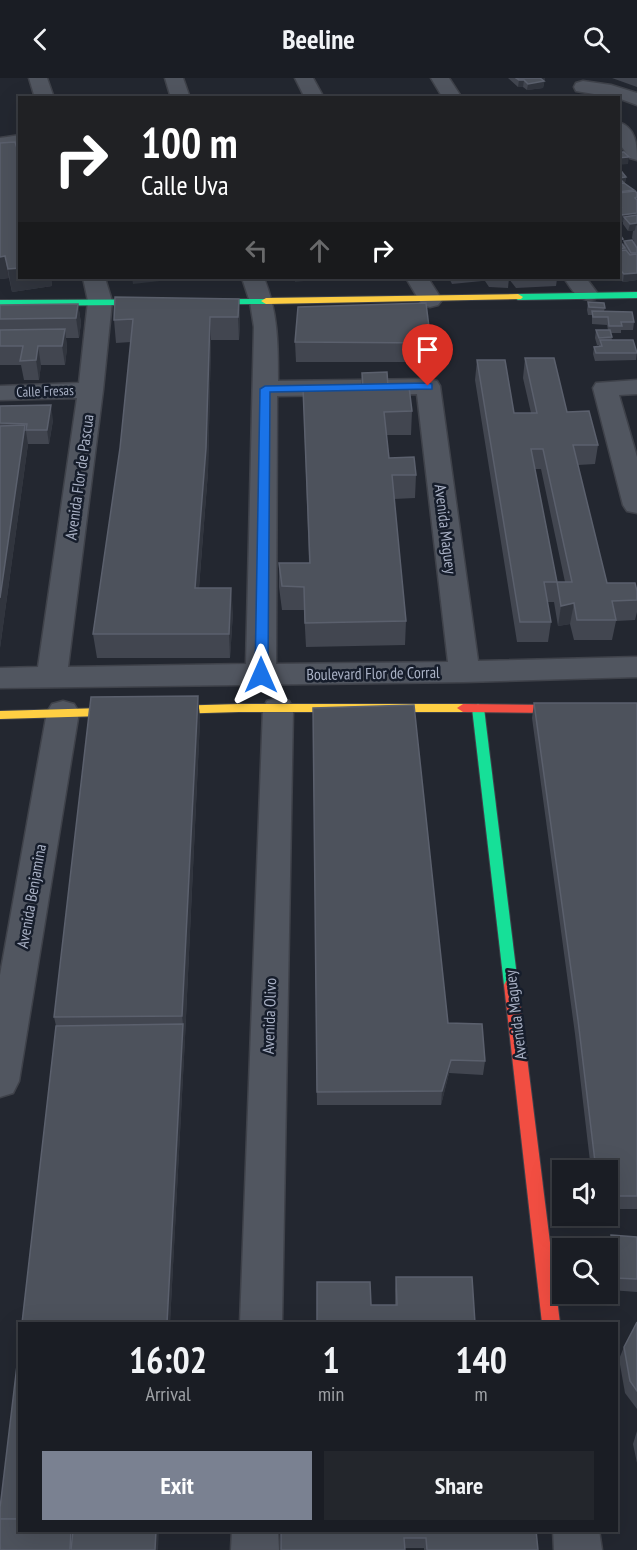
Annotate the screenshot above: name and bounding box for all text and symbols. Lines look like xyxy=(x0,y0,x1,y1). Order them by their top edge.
text: Beeline xyxy=(282,22,355,56)
icon: back xyxy=(24,23,57,56)
icon: search xyxy=(580,23,613,56)
text: 100 m xyxy=(141,115,238,170)
icon: right xyxy=(42,120,120,198)
text: Calle Uva xyxy=(141,168,229,202)
icon: left xyxy=(240,234,273,267)
icon: ahead xyxy=(303,234,336,267)
icon: right xyxy=(366,234,399,267)
pin xyxy=(402,324,453,386)
icon: arrive xyxy=(411,333,444,366)
street label: Calle Fresas xyxy=(16,381,74,401)
street label: Avenida Flor de Pascua xyxy=(60,413,98,541)
street label: Avenida Maguey xyxy=(431,483,461,575)
position arrow xyxy=(229,643,293,707)
street label: Boulevard Flor de Corral xyxy=(306,662,440,684)
street label: Avenida Benjamina xyxy=(12,842,50,950)
street label: Avenida Maguey xyxy=(500,969,530,1061)
street label: Avenida Olivo xyxy=(258,977,280,1054)
map controls xyxy=(552,1160,618,1304)
button: sound xyxy=(552,1160,618,1226)
button: search xyxy=(552,1238,618,1304)
text: 16:02 xyxy=(129,1336,207,1383)
text: 1 xyxy=(322,1336,340,1383)
text: 140 xyxy=(455,1336,507,1383)
text: Arrival xyxy=(145,1381,191,1407)
text: min xyxy=(318,1381,344,1407)
text: m xyxy=(475,1381,488,1407)
button: Exit xyxy=(42,1451,312,1520)
button: Share xyxy=(324,1451,594,1520)

